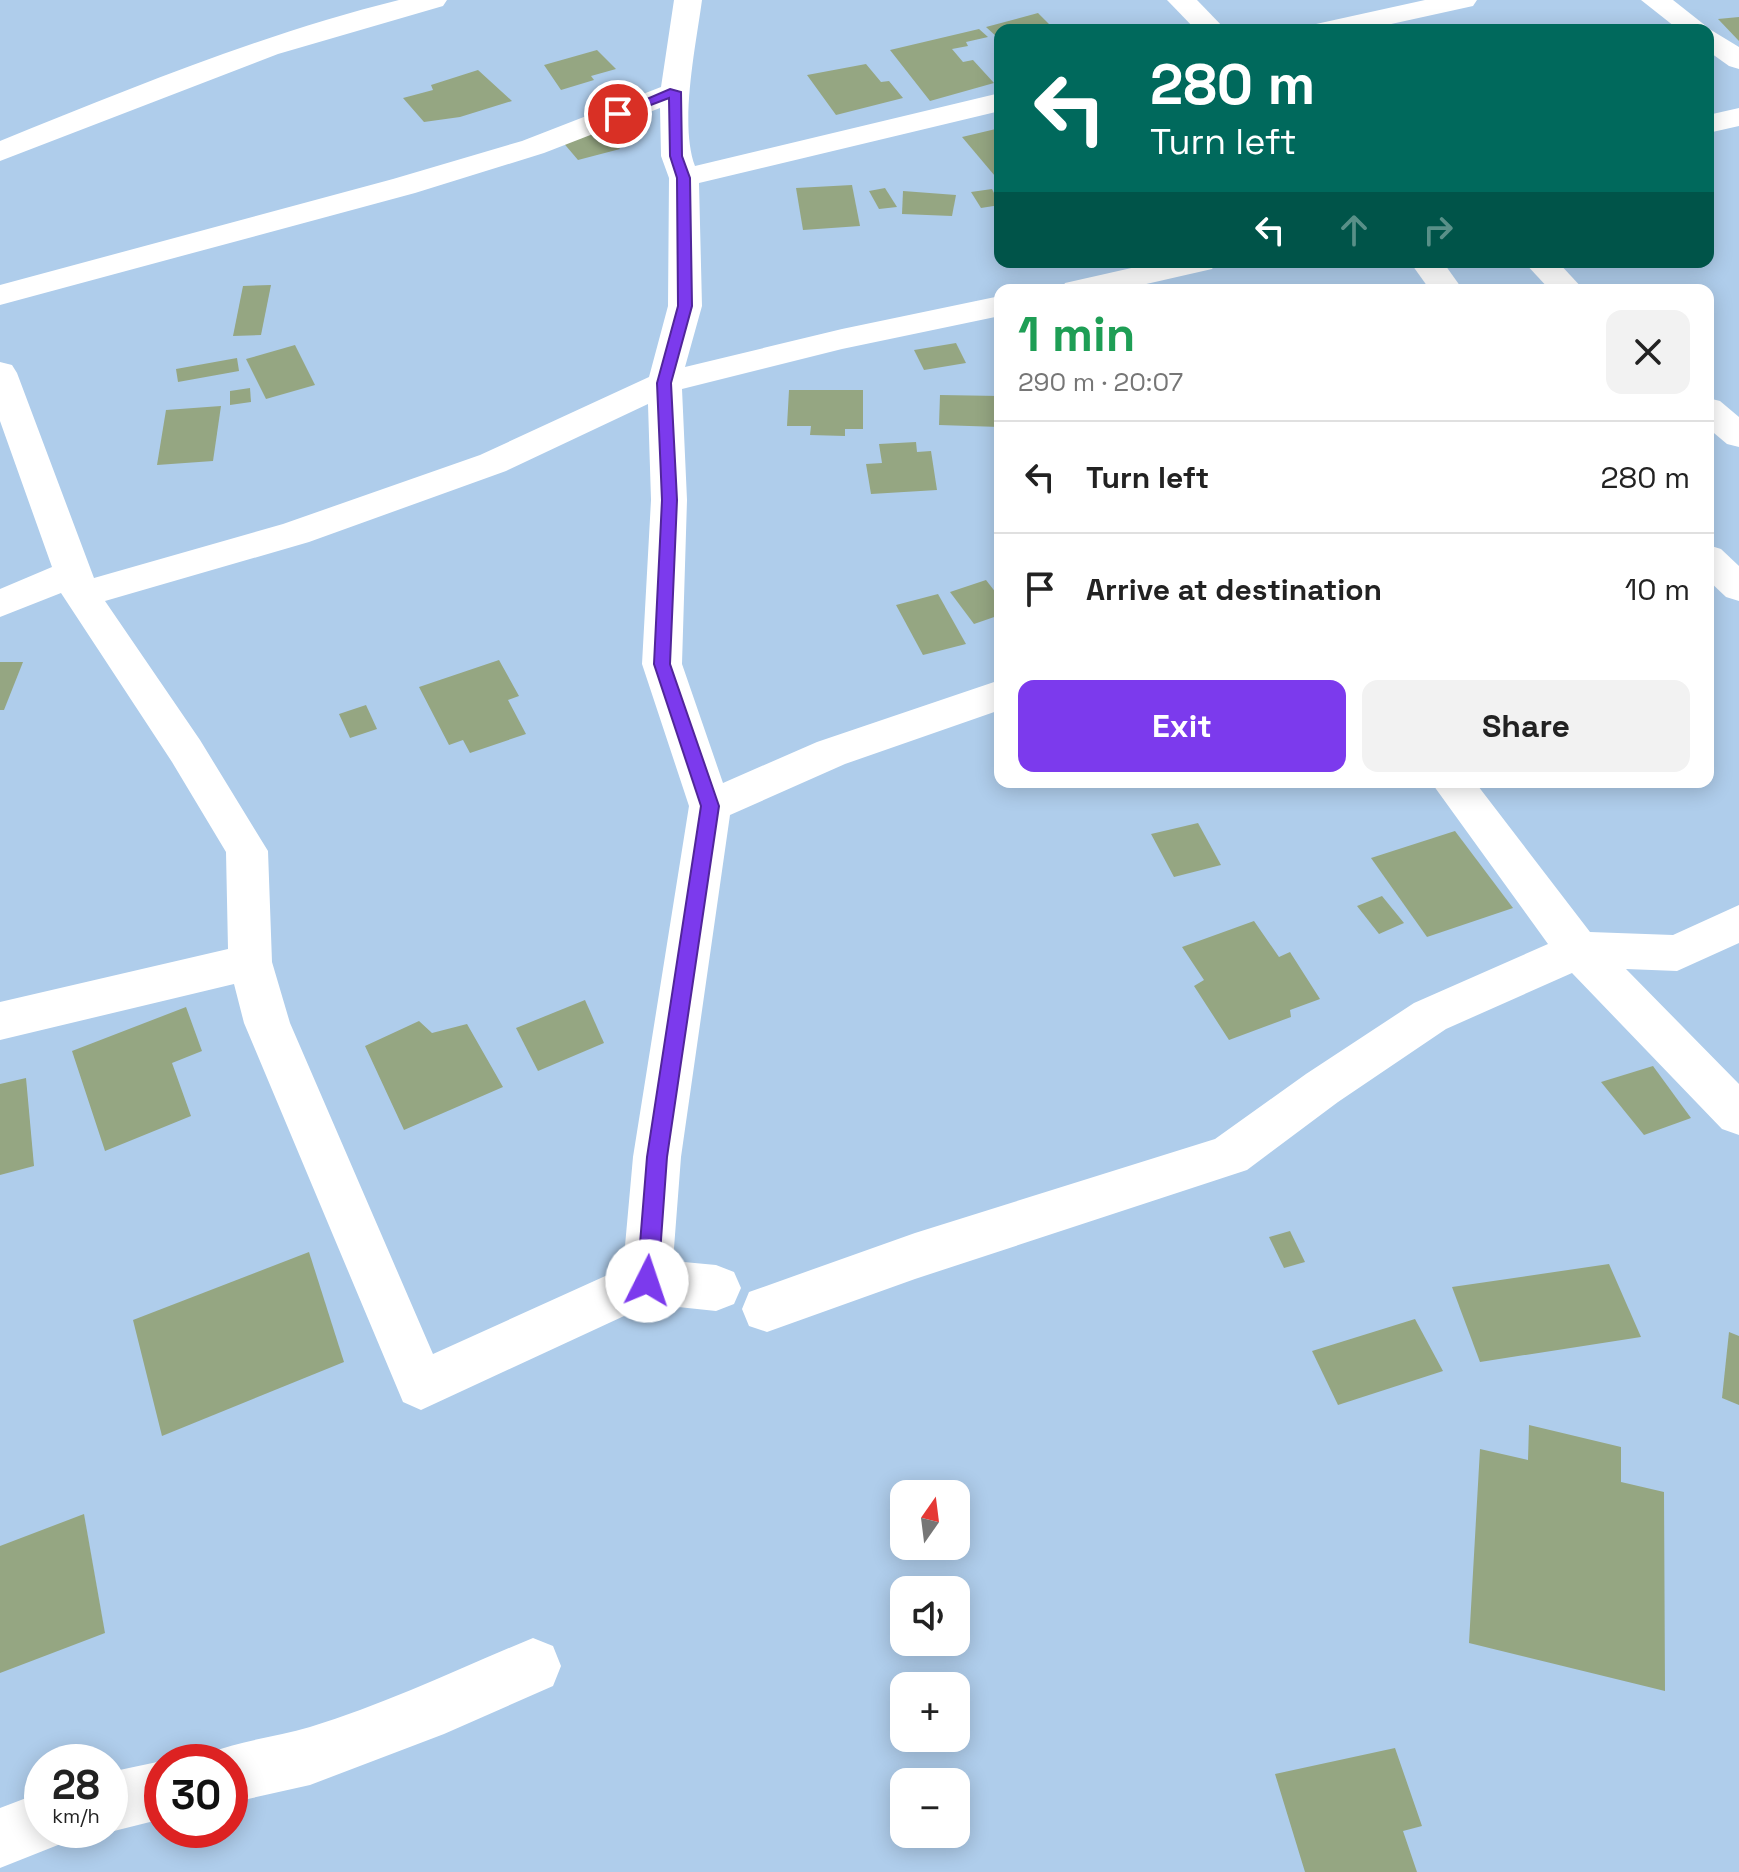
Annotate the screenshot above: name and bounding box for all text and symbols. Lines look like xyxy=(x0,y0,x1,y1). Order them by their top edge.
text: 280 m xyxy=(1150,49,1315,120)
icon: left xyxy=(1018,56,1122,160)
pin xyxy=(584,80,652,148)
icon: arrive xyxy=(596,92,640,136)
text: Turn left xyxy=(1150,119,1297,165)
icon: left xyxy=(1248,208,1292,252)
icon: ahead xyxy=(1332,208,1376,252)
icon: right xyxy=(1416,208,1460,252)
text: 1 min xyxy=(1018,304,1135,365)
button: close xyxy=(1606,310,1690,394)
text: 290 m · 20:07 xyxy=(1018,365,1183,399)
icon: left xyxy=(1018,455,1062,499)
text: Turn left xyxy=(1086,458,1209,497)
text: 280 m xyxy=(1600,458,1690,497)
icon: arrive xyxy=(1018,567,1062,611)
text: Arrive at destination xyxy=(1086,570,1382,609)
text: 10 m xyxy=(1625,570,1690,609)
button: Exit xyxy=(1018,680,1346,772)
button: Share xyxy=(1362,680,1690,772)
position arrow xyxy=(605,1239,689,1323)
north arrow xyxy=(890,1480,970,1560)
map controls xyxy=(890,1480,970,1848)
button: sound xyxy=(890,1576,970,1656)
button: + xyxy=(890,1672,970,1752)
speed limit sign: 30 xyxy=(144,1744,248,1848)
text: 28 xyxy=(52,1760,100,1811)
button: − xyxy=(890,1768,970,1848)
text: km/h xyxy=(52,1803,100,1829)

